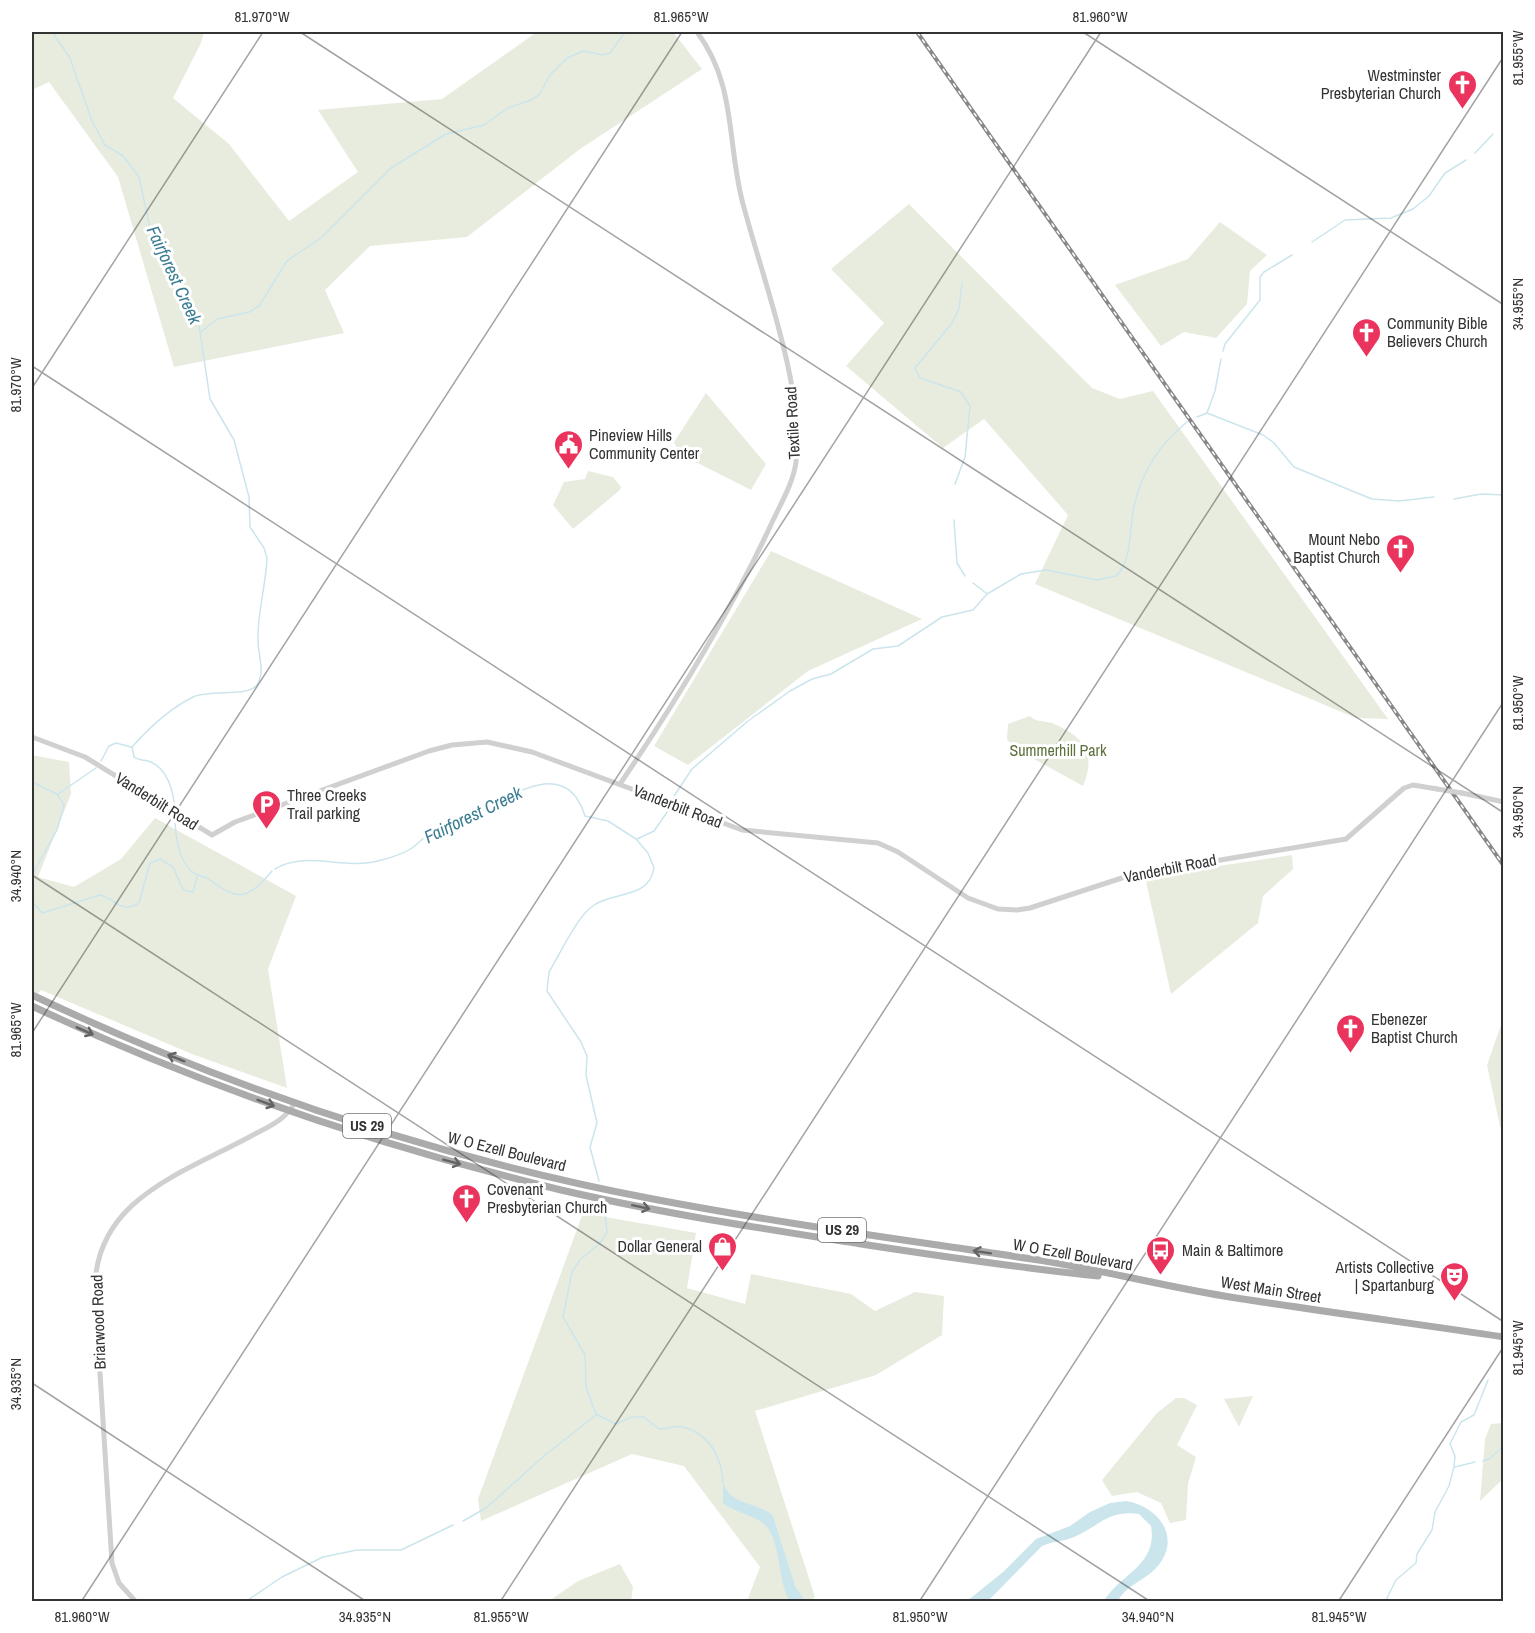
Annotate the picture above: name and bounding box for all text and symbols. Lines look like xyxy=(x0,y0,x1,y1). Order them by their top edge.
text: 81.970°W xyxy=(234,6,290,27)
text: 81.965°W xyxy=(653,6,709,27)
text: 81.960°W xyxy=(1072,6,1128,27)
text: 81.955°W xyxy=(1507,30,1528,86)
place label: Westminster Presbyterian Church xyxy=(1321,64,1442,104)
church icon: Westminster Presbyterian Church xyxy=(1446,68,1478,110)
water label: Fairforest Creek xyxy=(141,221,208,329)
text: 34.955°N xyxy=(1507,278,1528,330)
place label: Community Bible Believers Church xyxy=(1387,312,1488,352)
church icon: Community Bible Believers Church xyxy=(1350,316,1382,358)
text: 81.970°W xyxy=(5,357,26,413)
street label: Textile Road xyxy=(779,386,805,460)
place label: Pineview Hills Community Center xyxy=(589,424,700,464)
public building icon: Pineview Hills Community Center xyxy=(552,428,584,470)
place label: Mount Nebo Baptist Church xyxy=(1293,528,1380,568)
church icon: Mount Nebo Baptist Church xyxy=(1385,532,1417,574)
text: 81.950°W xyxy=(1507,675,1528,731)
park label: Summerhill Park xyxy=(1010,739,1107,761)
street label: Vanderbilt Road xyxy=(111,767,203,835)
street label: Vanderbilt Road xyxy=(630,779,726,833)
water label: Fairforest Creek xyxy=(420,780,526,849)
place label: Three Creeks Trail parking xyxy=(287,784,366,824)
text: 34.950°N xyxy=(1507,786,1528,838)
parking icon: Three Creeks Trail parking xyxy=(250,788,282,830)
street label: Vanderbilt Road xyxy=(1122,848,1218,888)
text: 34.940°N xyxy=(5,850,26,902)
text: 81.965°W xyxy=(5,1002,26,1058)
place label: Ebenezer Baptist Church xyxy=(1371,1008,1458,1048)
church icon: Ebenezer Baptist Church xyxy=(1334,1012,1366,1054)
one-way arrow xyxy=(75,1025,93,1037)
one-way arrow xyxy=(167,1052,186,1063)
one-way arrow xyxy=(256,1098,275,1109)
road number: US 29 xyxy=(343,1114,391,1138)
street label: W O Ezell Boulevard xyxy=(446,1126,568,1176)
one-way arrow xyxy=(442,1156,461,1168)
place label: Covenant Presbyterian Church xyxy=(487,1178,607,1218)
church icon: Covenant Presbyterian Church xyxy=(450,1182,482,1224)
one-way arrow xyxy=(631,1202,651,1213)
road number: US 29 xyxy=(818,1218,866,1242)
shop icon: Dollar General xyxy=(707,1230,739,1272)
street label: W O Ezell Boulevard xyxy=(1011,1233,1135,1275)
bus stop icon: Main & Baltimore xyxy=(1145,1234,1177,1276)
place label: Dollar General xyxy=(617,1235,702,1257)
place label: Main & Baltimore xyxy=(1182,1239,1283,1261)
one-way arrow xyxy=(972,1246,992,1257)
place label: Artists Collective | Spartanburg xyxy=(1335,1256,1435,1296)
theatre icon: Artists Collective | Spartanburg xyxy=(1439,1260,1471,1302)
street label: West Main Street xyxy=(1219,1270,1323,1308)
street label: Briarwood Road xyxy=(85,1274,111,1370)
text: 81.945°W xyxy=(1507,1320,1528,1376)
text: 34.935°N xyxy=(5,1358,26,1410)
text: 81.960°W xyxy=(54,1606,110,1627)
text: 34.935°N xyxy=(339,1606,391,1627)
text: 81.955°W xyxy=(473,1606,529,1627)
text: 81.950°W xyxy=(892,1606,948,1627)
text: 34.940°N xyxy=(1122,1606,1174,1627)
text: 81.945°W xyxy=(1311,1606,1367,1627)

